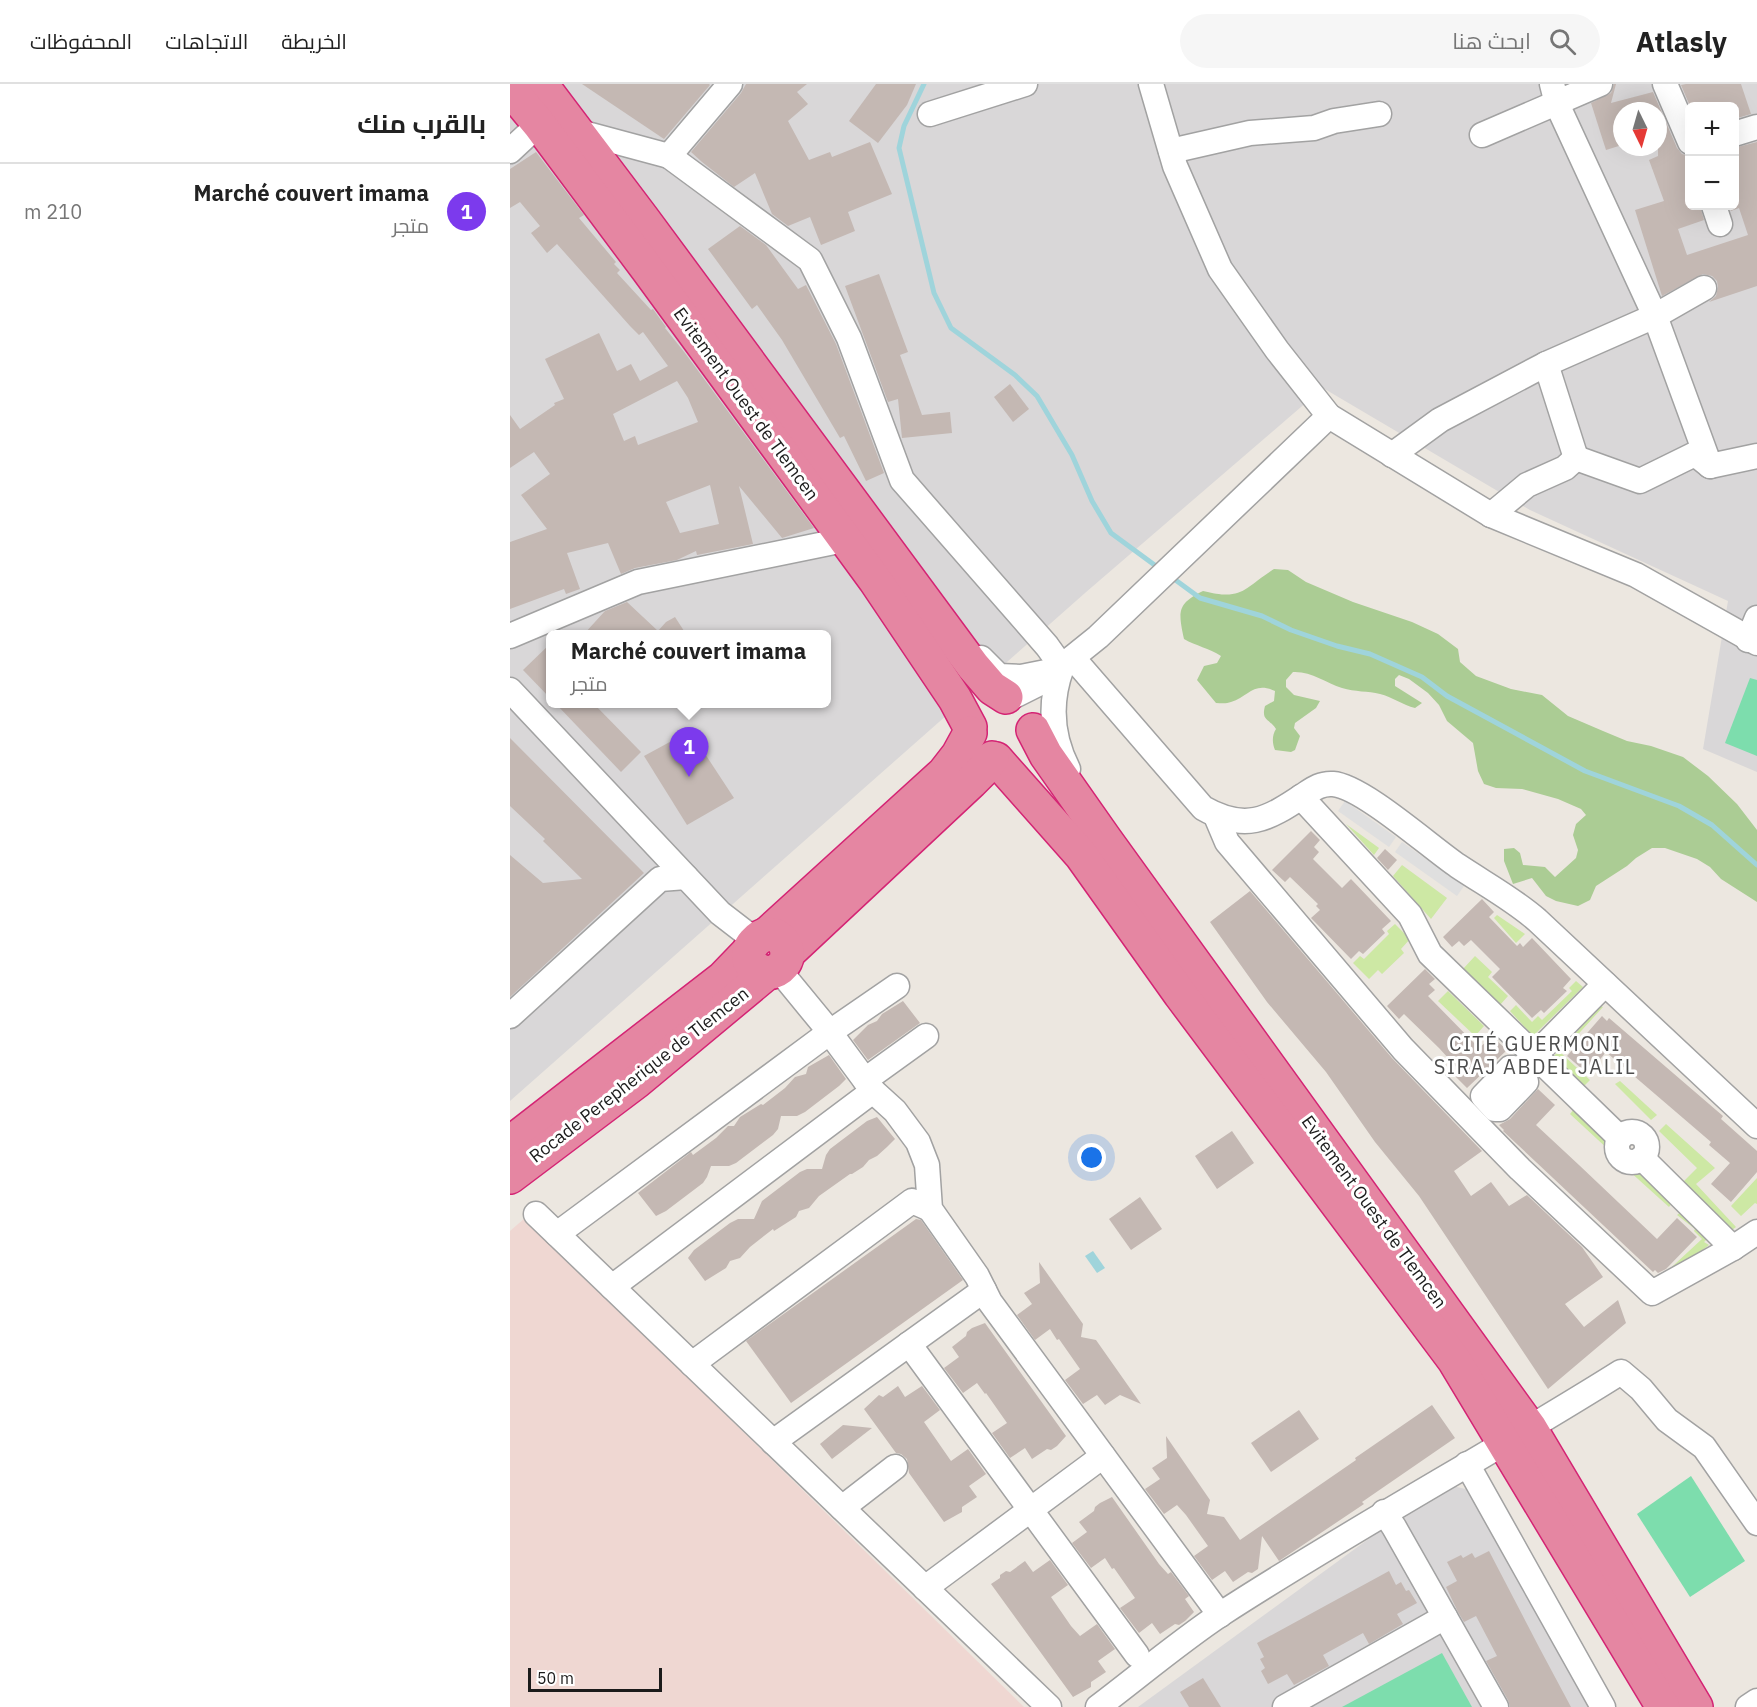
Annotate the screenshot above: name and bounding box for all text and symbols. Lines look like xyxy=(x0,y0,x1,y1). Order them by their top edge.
search box xyxy=(1180,14,1600,68)
text: Atlasly xyxy=(1636,23,1727,60)
icon: search xyxy=(1546,25,1579,58)
text: ابحث هنا xyxy=(1452,26,1531,55)
text: المحفوظات xyxy=(30,27,132,55)
text: الاتجاهات xyxy=(165,27,248,55)
text: الخريطة xyxy=(281,27,347,55)
north arrow xyxy=(1613,102,1667,156)
map controls xyxy=(1685,102,1739,210)
button: + xyxy=(1685,102,1739,156)
text: بالقرب منك xyxy=(357,106,486,140)
button: − xyxy=(1685,156,1739,210)
text: Marché couvert imama xyxy=(194,178,429,207)
text: 210 m xyxy=(24,198,82,225)
text: 1 xyxy=(461,198,473,225)
text: متجر xyxy=(392,212,429,239)
street label: Evitement Ouest de Tlemcen xyxy=(669,303,824,505)
popup xyxy=(546,630,831,708)
text: Marché couvert imama xyxy=(571,636,806,665)
text: متجر xyxy=(571,670,608,697)
pin: 1 xyxy=(670,728,708,777)
street label: Rocade Perepherique de Tlemcen xyxy=(524,982,753,1167)
district label: CITÉ GUERMONI SIRAJ ABDEL JALIL xyxy=(1434,1030,1636,1080)
street label: Evitement Ouest de Tlemcen xyxy=(1297,1111,1452,1313)
your location xyxy=(1077,1143,1106,1172)
scale bar xyxy=(528,1665,662,1692)
text: 50 m xyxy=(537,1668,574,1688)

